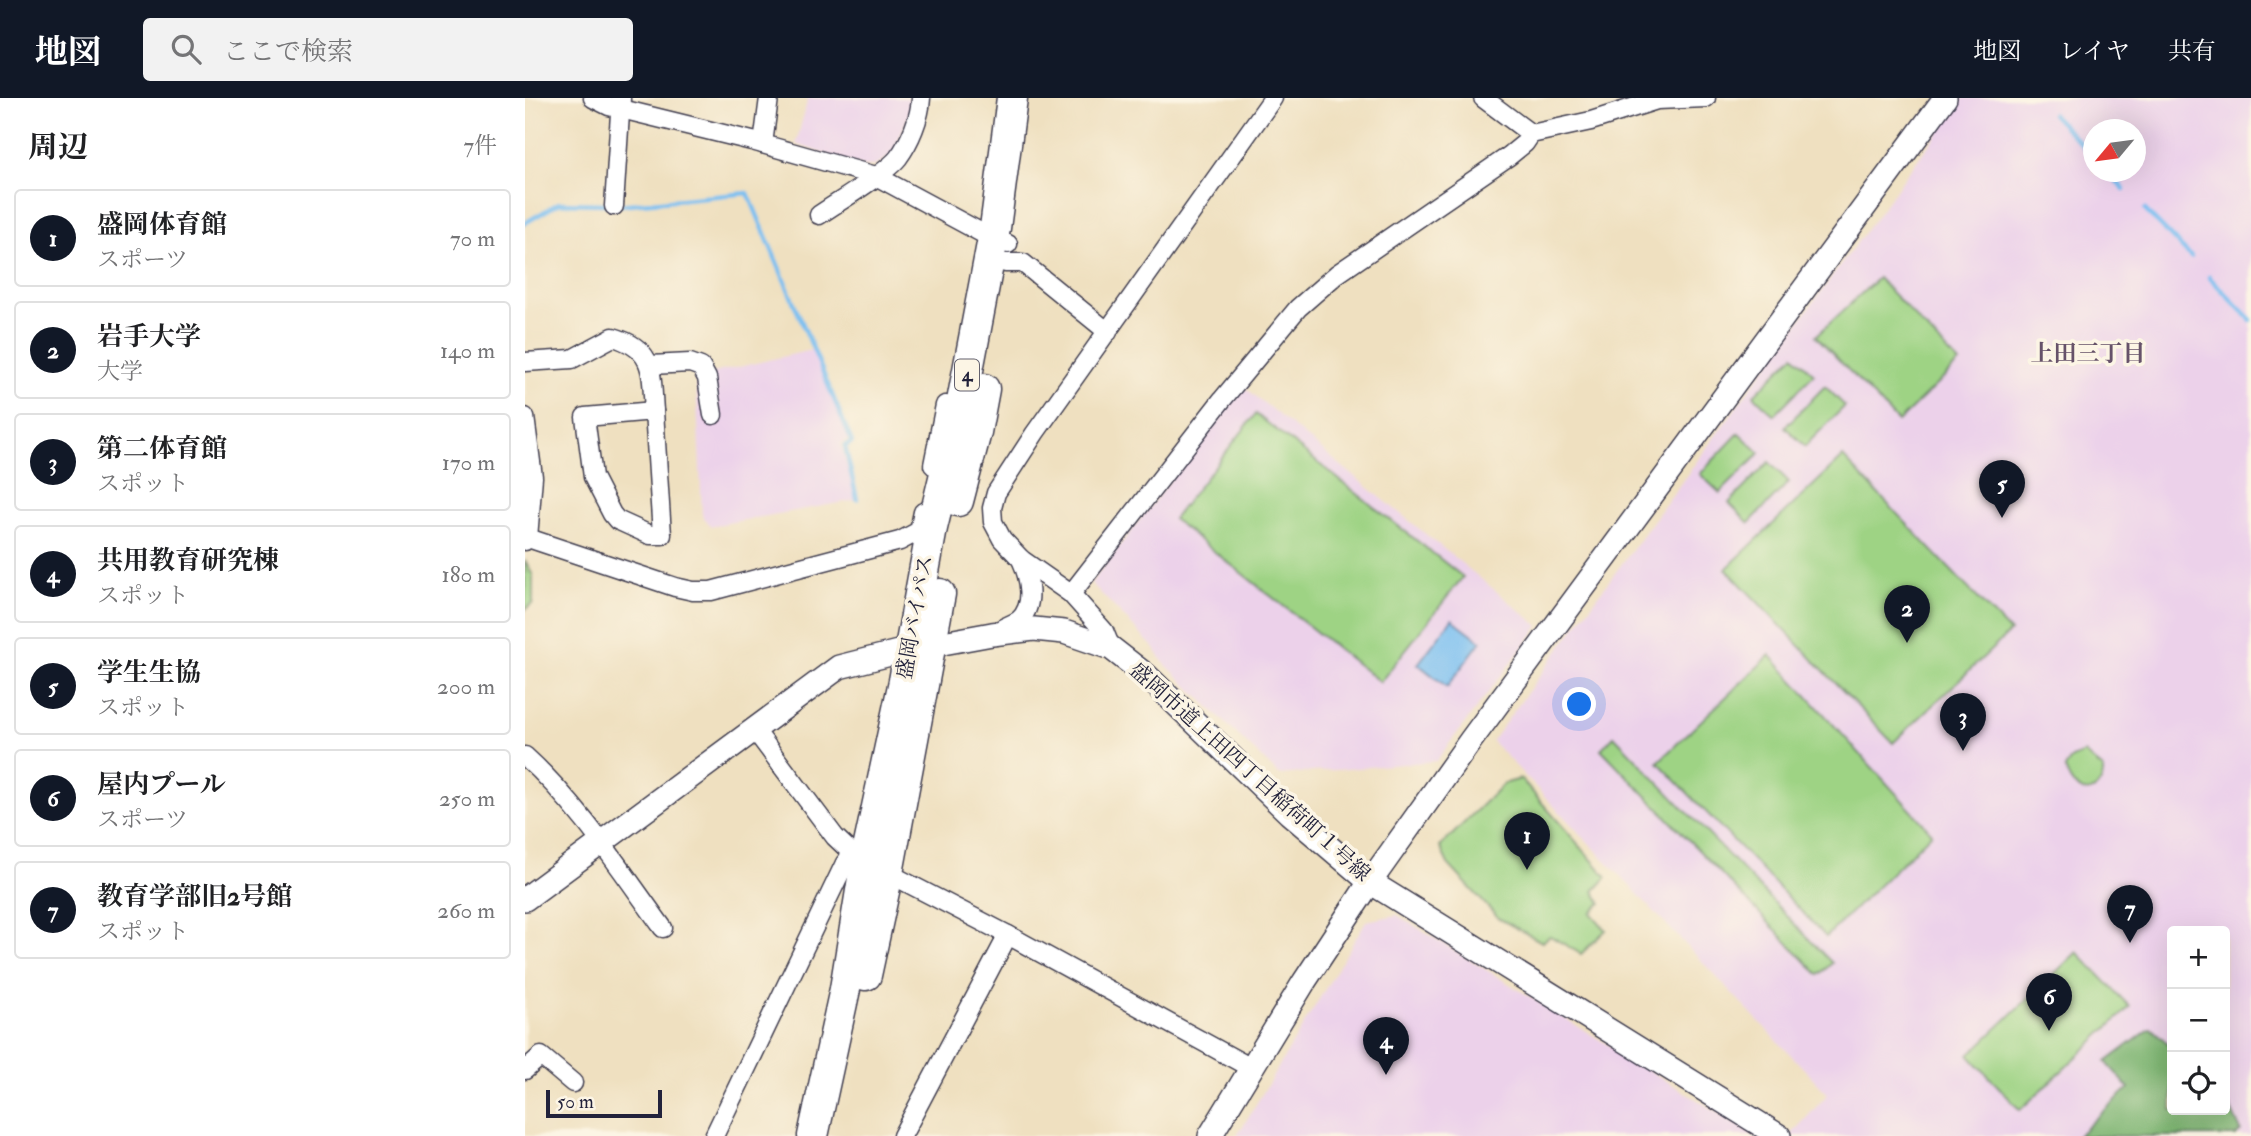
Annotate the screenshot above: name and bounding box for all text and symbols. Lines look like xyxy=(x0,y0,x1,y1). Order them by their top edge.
search box xyxy=(143,18,633,81)
icon: search xyxy=(167,30,205,68)
text: 地図 xyxy=(35,32,101,73)
text: ここで検索 xyxy=(223,36,353,68)
text: 地図 xyxy=(1973,36,2021,67)
text: レイヤ xyxy=(2059,36,2130,67)
text: 共有 xyxy=(2168,36,2216,67)
north arrow xyxy=(2083,119,2146,182)
text: 周辺 xyxy=(28,129,88,166)
text: 7件 xyxy=(463,131,497,160)
text: 盛岡体育館 xyxy=(97,209,227,241)
text: 1 xyxy=(49,224,57,253)
text: 70 m xyxy=(450,224,495,253)
text: スポーツ xyxy=(97,245,188,274)
text: 岩手大学 xyxy=(97,321,201,353)
text: 2 xyxy=(47,336,59,365)
text: 140 m xyxy=(440,336,495,365)
district label: 上田三丁目 xyxy=(2031,339,2146,368)
text: 大学 xyxy=(97,357,143,386)
road number: 4 xyxy=(955,360,979,390)
text: 第二体育館 xyxy=(97,433,227,465)
text: 3 xyxy=(49,448,57,477)
text: 170 m xyxy=(442,448,495,477)
pin: 5 xyxy=(1979,460,2025,518)
text: スポット xyxy=(97,469,189,498)
text: 共用教育研究棟 xyxy=(97,545,279,577)
street label: 盛岡バイパス xyxy=(891,553,939,681)
text: 4 xyxy=(47,560,59,589)
text: 180 m xyxy=(442,560,495,589)
text: スポット xyxy=(97,581,189,610)
pin: 2 xyxy=(1884,585,1930,643)
text: 学生生協 xyxy=(97,657,201,689)
street label: 盛岡市道上田四丁目稲荷町１号線 xyxy=(1124,657,1376,887)
text: 5 xyxy=(48,672,58,701)
text: 200 m xyxy=(437,672,495,701)
your location xyxy=(1562,687,1596,721)
text: スポット xyxy=(97,693,189,722)
pin: 3 xyxy=(1940,693,1986,751)
text: 屋内プール xyxy=(97,769,226,801)
text: 6 xyxy=(47,784,59,813)
text: 250 m xyxy=(439,784,495,813)
text: スポーツ xyxy=(97,805,188,834)
pin: 1 xyxy=(1504,812,1550,870)
text: 教育学部旧2号館 xyxy=(97,881,292,913)
pin: 7 xyxy=(2107,885,2153,943)
text: 7 xyxy=(48,896,58,925)
text: 260 m xyxy=(437,896,495,925)
text: スポット xyxy=(97,917,189,946)
map controls xyxy=(2167,926,2230,1115)
button: + xyxy=(2167,926,2230,989)
pin: 6 xyxy=(2026,973,2072,1031)
button: − xyxy=(2167,989,2230,1052)
pin: 4 xyxy=(1363,1017,1409,1075)
button: locate xyxy=(2167,1052,2230,1115)
scale bar xyxy=(546,1087,661,1119)
text: 50 m xyxy=(557,1090,594,1114)

